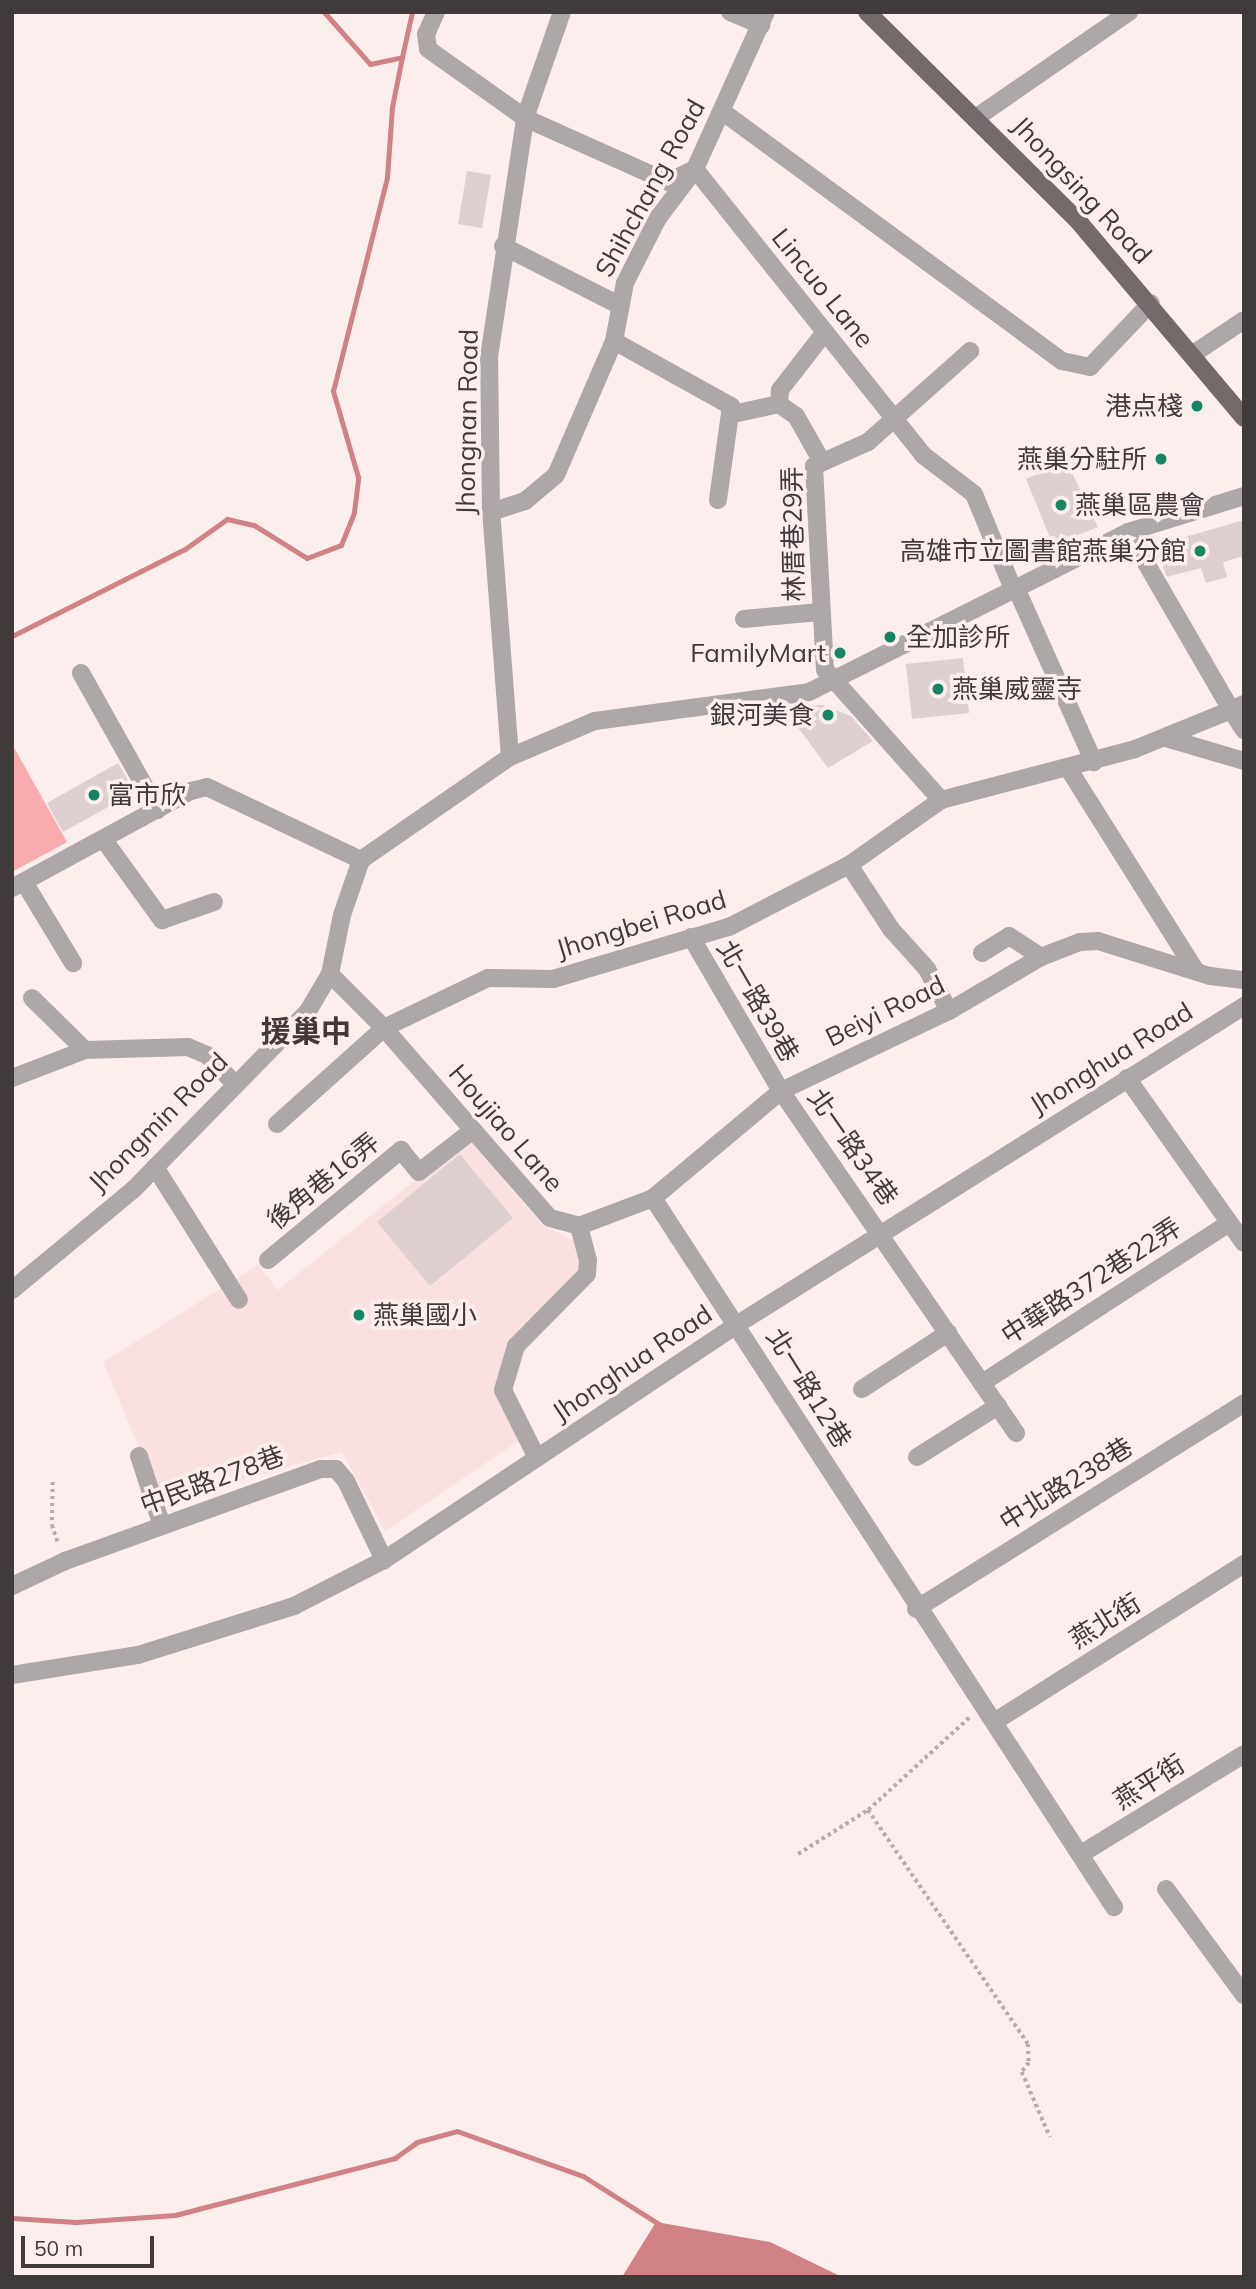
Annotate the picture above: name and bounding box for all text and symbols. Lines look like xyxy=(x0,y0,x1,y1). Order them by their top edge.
street label: Shihchang Road xyxy=(588,94,712,282)
street label: Jhongsing Road xyxy=(1006,110,1158,270)
street label: Lincuo Lane xyxy=(765,222,881,354)
street label: Jhongnan Road xyxy=(450,329,484,515)
place label: 港点棧 xyxy=(1105,390,1183,422)
marker: 港点棧 xyxy=(1189,398,1205,414)
place label: 燕巢分駐所 xyxy=(1017,443,1147,475)
marker: 燕巢分駐所 xyxy=(1153,451,1169,467)
street label: 林厝巷29弄 xyxy=(776,466,810,602)
place label: 燕巢區農會 xyxy=(1075,489,1205,521)
marker: 燕巢區農會 xyxy=(1053,497,1069,513)
place label: 高雄市立圖書館燕巢分館 xyxy=(900,535,1186,567)
marker: 高雄市立圖書館燕巢分館 xyxy=(1192,543,1208,559)
place label: 全加診所 xyxy=(906,621,1010,653)
marker: 全加診所 xyxy=(880,627,900,647)
place label: FamilyMart xyxy=(690,637,826,669)
marker: FamilyMart xyxy=(832,645,848,661)
place label: 燕巢威靈寺 xyxy=(952,673,1082,705)
marker: 燕巢威靈寺 xyxy=(930,681,946,697)
place label: 銀河美食 xyxy=(710,699,814,731)
marker: 銀河美食 xyxy=(820,707,836,723)
place label: 富市欣 xyxy=(108,779,186,811)
marker: 富市欣 xyxy=(86,787,102,803)
street label: Jhongbei Road xyxy=(552,883,730,965)
street label: 北一路39巷 xyxy=(711,935,805,1067)
street label: Beiyi Road xyxy=(820,969,950,1053)
street label: Jhonghua Road xyxy=(1024,996,1198,1120)
district label: 援巢中 xyxy=(261,1013,351,1049)
street label: Jhongmin Road xyxy=(82,1046,234,1198)
street label: Houjiao Lane xyxy=(442,1058,570,1198)
street label: 北一路34巷 xyxy=(801,1083,905,1211)
street label: 後角巷16弄 xyxy=(261,1126,385,1236)
street label: 中華路372巷22弄 xyxy=(995,1211,1187,1351)
street label: Jhonghua Road xyxy=(546,1298,718,1428)
place label: 燕巢國小 xyxy=(373,1299,477,1331)
marker: 燕巢國小 xyxy=(351,1307,367,1323)
street label: 北一路12巷 xyxy=(760,1322,858,1454)
street label: 中北路238巷 xyxy=(994,1431,1138,1537)
street label: 中民路278巷 xyxy=(136,1440,288,1520)
street label: 燕北街 xyxy=(1064,1587,1146,1655)
street label: 燕平街 xyxy=(1108,1748,1190,1816)
scale bar xyxy=(24,2222,158,2266)
text: 50 m xyxy=(34,2235,83,2261)

